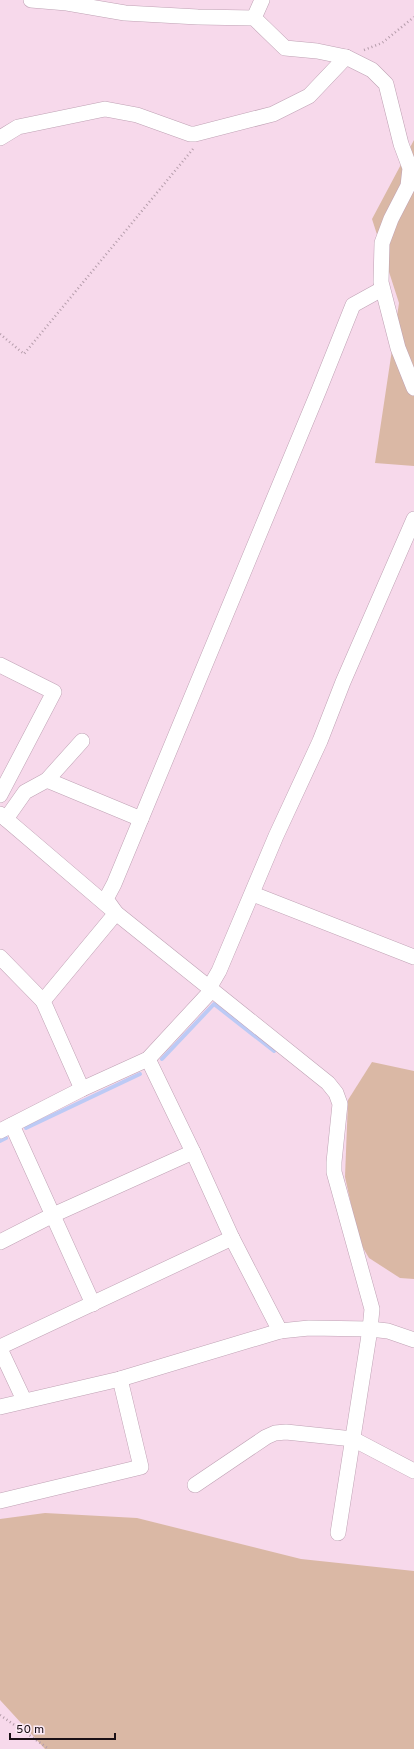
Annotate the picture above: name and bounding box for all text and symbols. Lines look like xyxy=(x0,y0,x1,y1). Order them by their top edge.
scale bar xyxy=(10,1715,115,1741)
text: 50 m xyxy=(16,1722,44,1738)

